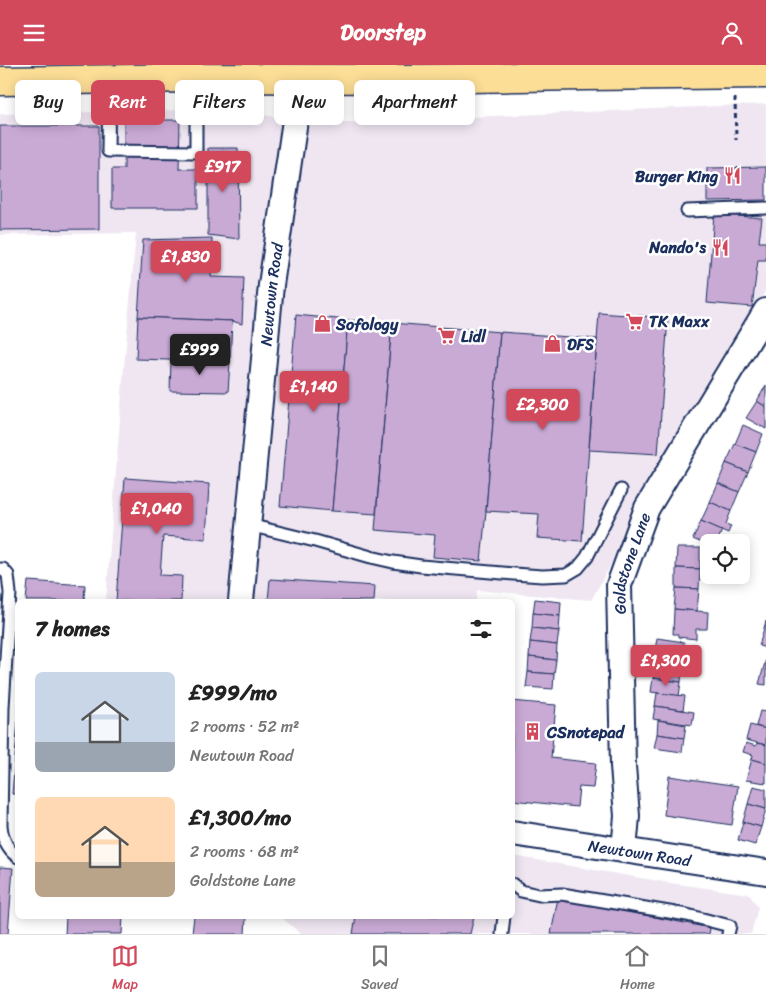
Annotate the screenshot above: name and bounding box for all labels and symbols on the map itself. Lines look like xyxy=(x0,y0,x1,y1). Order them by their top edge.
pin: £917 xyxy=(193,151,253,193)
place label: Burger King xyxy=(635,162,719,191)
restaurant icon: Burger King xyxy=(722,166,742,186)
place label: Nando's xyxy=(648,233,706,262)
restaurant icon: Nando's xyxy=(710,237,730,257)
street label: Newtown Road xyxy=(251,240,292,347)
pin: £1,830 xyxy=(145,241,227,283)
place label: TK Maxx xyxy=(649,307,710,336)
place label: Sofology xyxy=(335,310,399,339)
supermarket icon: TK Maxx xyxy=(625,311,645,331)
shop icon: Sofology xyxy=(312,314,332,334)
place label: Lidl xyxy=(461,322,487,351)
supermarket icon: Lidl xyxy=(437,326,457,346)
place label: DFS xyxy=(567,330,594,359)
pin: £999 xyxy=(170,333,230,376)
shop icon: DFS xyxy=(543,334,563,354)
pin: £1,140 xyxy=(273,371,355,413)
pin: £2,300 xyxy=(502,389,584,431)
pin: £1,040 xyxy=(116,493,198,535)
street label: Goldstone Lane xyxy=(605,508,659,614)
pin: £1,300 xyxy=(625,645,707,687)
place label: CSnotepad xyxy=(546,718,625,747)
building icon: CSnotepad xyxy=(523,722,543,742)
street label: Newtown Road xyxy=(586,831,694,875)

